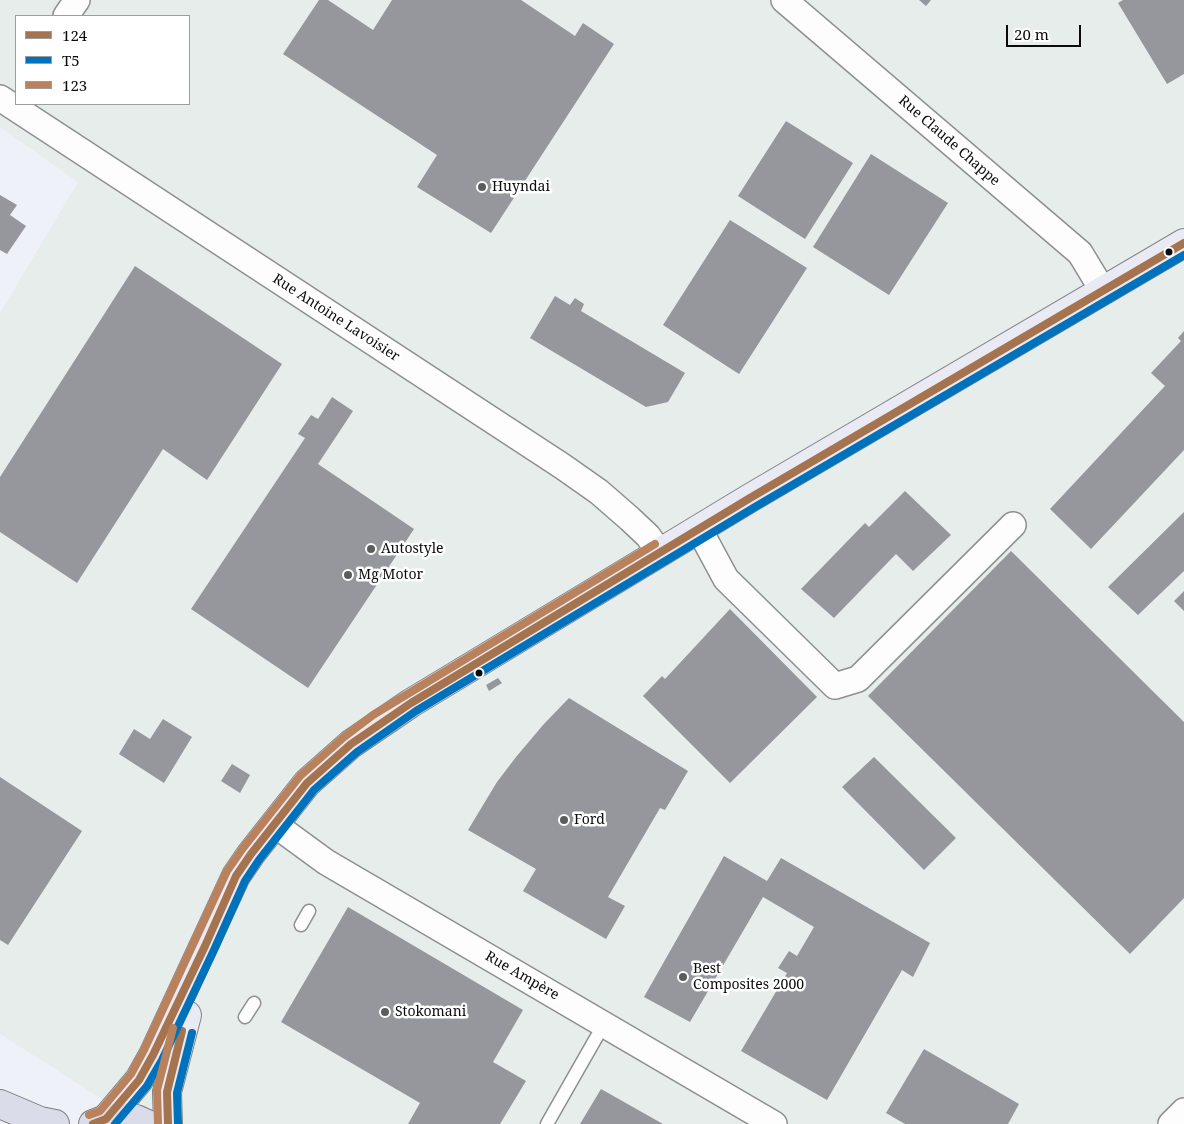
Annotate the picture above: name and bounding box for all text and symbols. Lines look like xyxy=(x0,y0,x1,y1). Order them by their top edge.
legend xyxy=(15,15,190,105)
scale bar xyxy=(1009,15,1084,47)
text: 20 m xyxy=(1014,24,1049,44)
text: 124 xyxy=(62,25,87,45)
text: T5 xyxy=(62,50,80,70)
text: 123 xyxy=(62,75,87,95)
street label: Rue Claude Chappe xyxy=(895,92,1003,190)
place label: Huyndai xyxy=(492,179,550,195)
marker: Huyndai xyxy=(476,181,488,193)
unlabelled marker xyxy=(1164,247,1174,257)
street label: Rue Antoine Lavoisier xyxy=(269,271,403,365)
place label: Autostyle xyxy=(381,541,443,557)
marker: Autostyle xyxy=(365,543,377,555)
place label: Mg Motor xyxy=(358,567,423,583)
marker: Mg Motor xyxy=(342,569,354,581)
unlabelled marker xyxy=(474,668,484,678)
place label: Ford xyxy=(574,812,605,828)
marker: Ford xyxy=(558,814,570,826)
street label: Rue Ampère xyxy=(482,948,562,1004)
place label: Best Composites 2000 xyxy=(693,961,804,994)
marker: Best Composites 2000 xyxy=(677,971,689,983)
place label: Stokomani xyxy=(395,1004,466,1020)
marker: Stokomani xyxy=(379,1006,391,1018)

